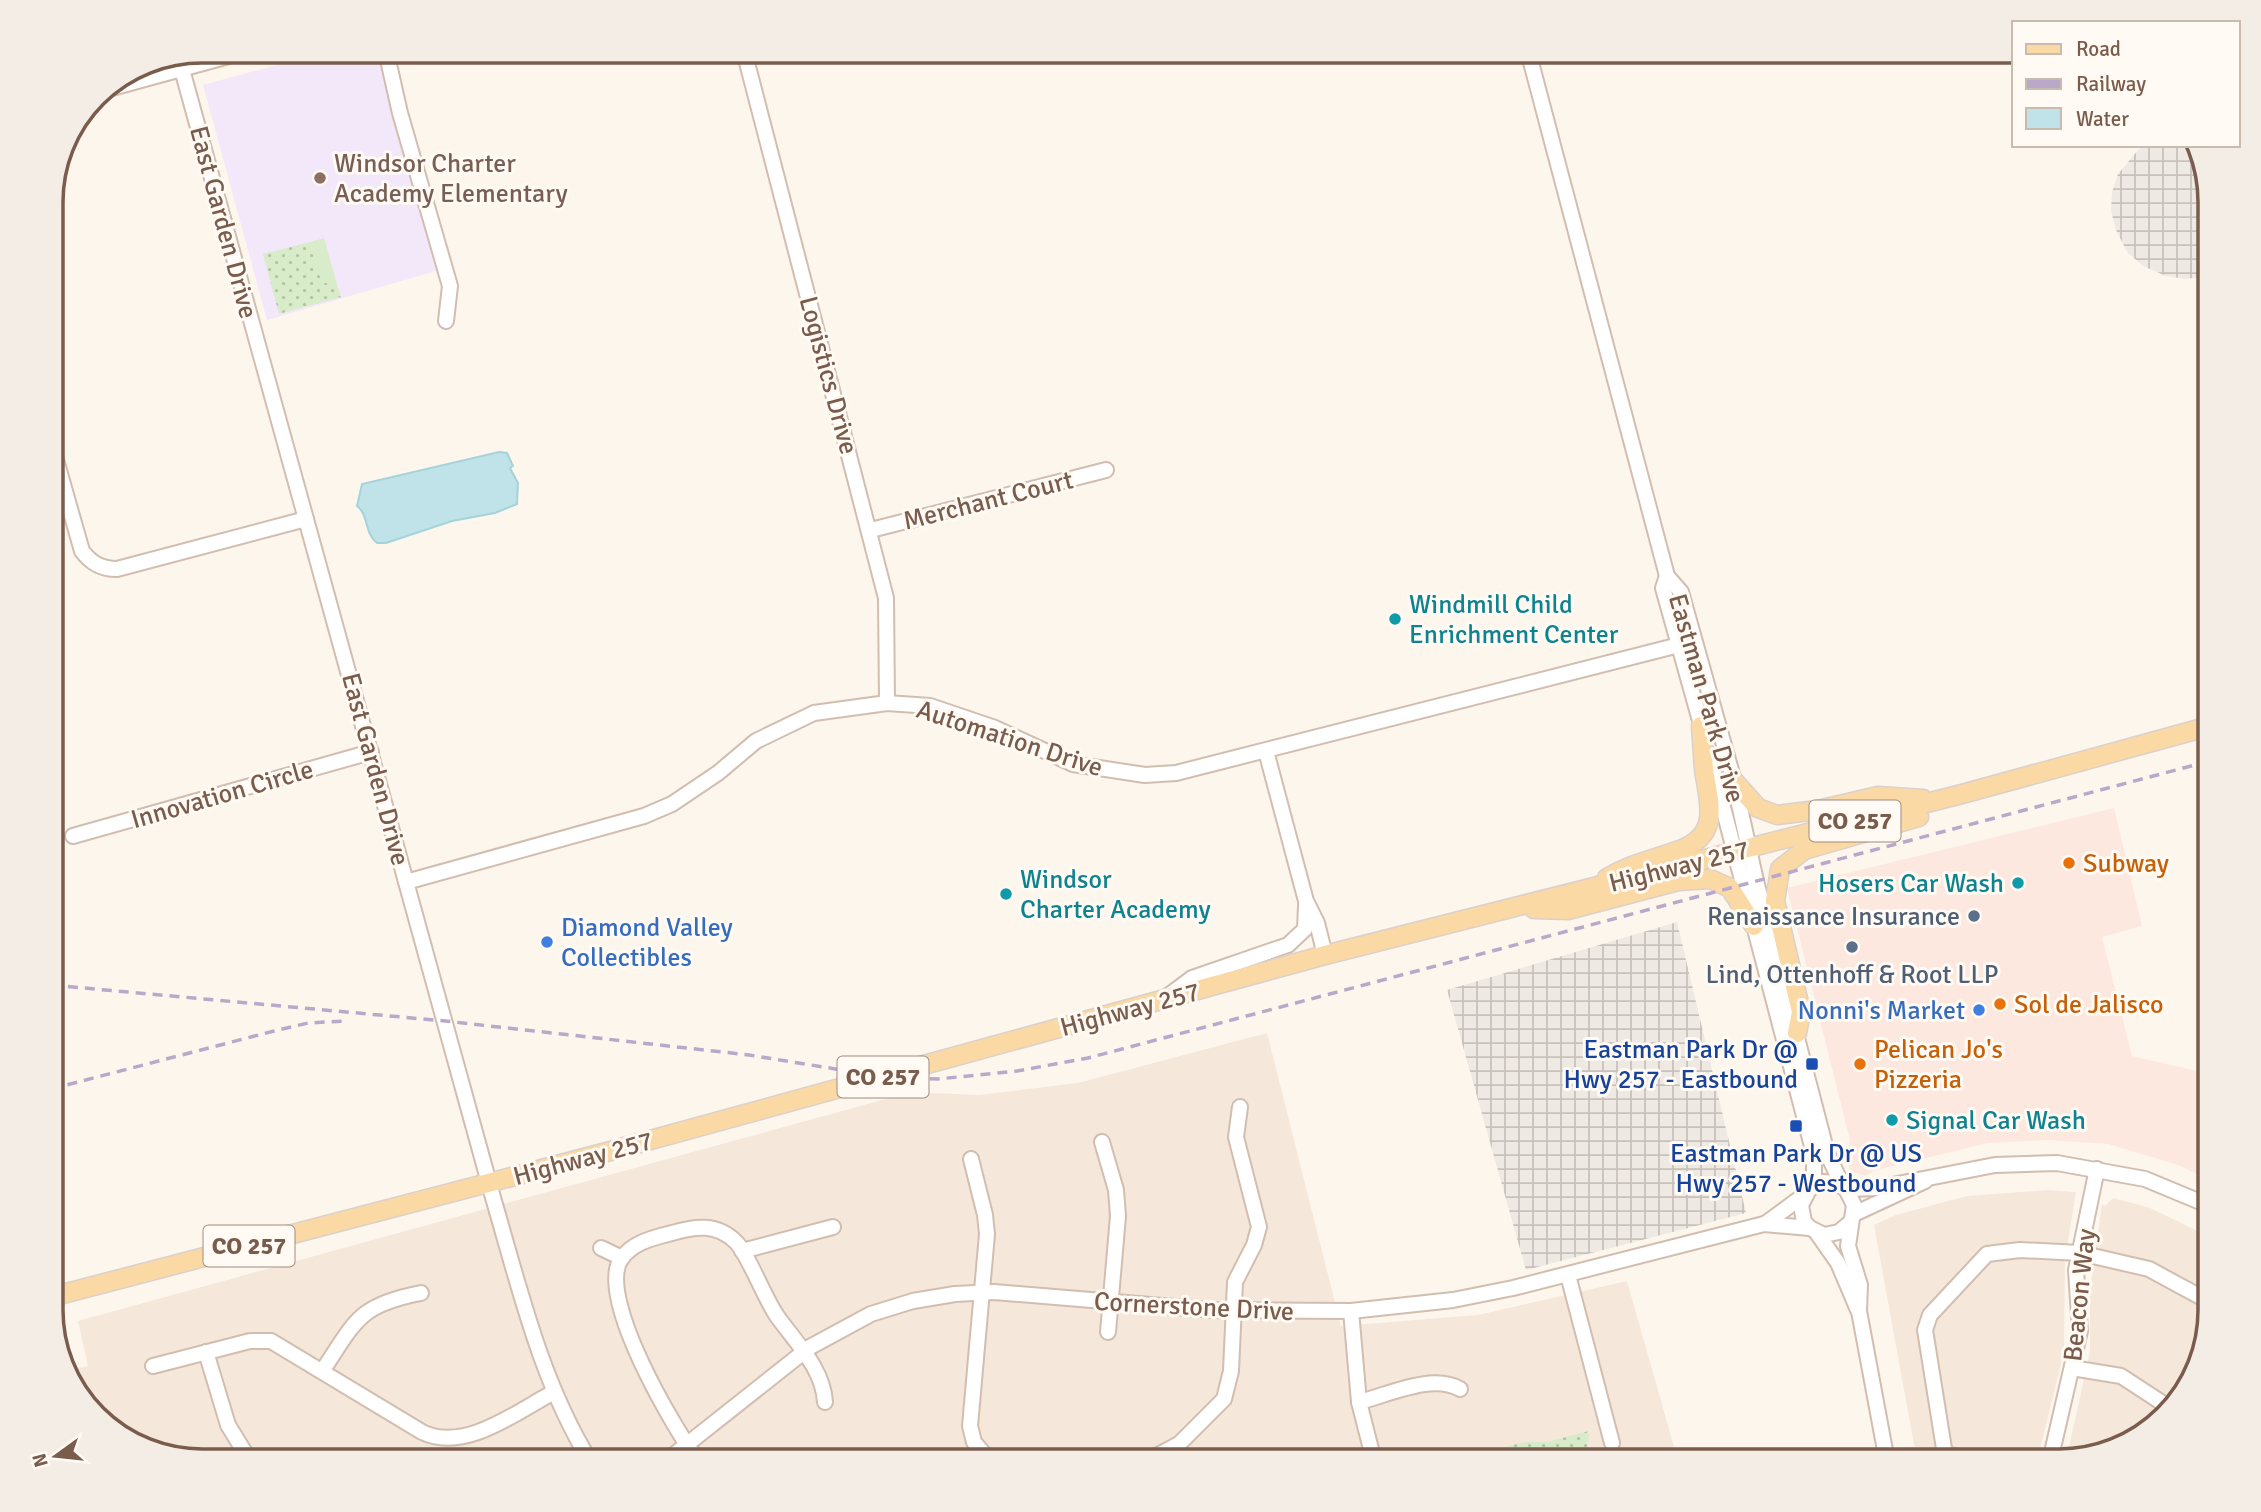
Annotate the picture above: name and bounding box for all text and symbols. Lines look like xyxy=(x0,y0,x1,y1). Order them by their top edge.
legend xyxy=(2012,21,2240,147)
text: Road xyxy=(2076,36,2121,62)
text: Railway xyxy=(2076,71,2146,97)
text: Water xyxy=(2076,106,2129,132)
street label: East Garden Drive xyxy=(182,122,264,322)
place label: Windsor Charter Academy Elementary xyxy=(334,148,568,210)
marker: Windsor Charter Academy Elementary xyxy=(312,170,328,186)
street label: Logistics Drive xyxy=(792,293,864,458)
street label: Merchant Court xyxy=(900,464,1077,538)
place label: Windmill Child Enrichment Center xyxy=(1409,589,1619,651)
street label: Eastman Park Drive xyxy=(1661,590,1751,806)
marker: Windmill Child Enrichment Center xyxy=(1387,611,1403,627)
street label: East Garden Drive xyxy=(334,669,416,869)
street label: Automation Drive xyxy=(913,694,1107,784)
street label: Innovation Circle xyxy=(127,754,317,836)
road number: CO 257 xyxy=(1810,800,1900,842)
street label: Highway 257 xyxy=(1606,834,1753,900)
place label: Subway xyxy=(2083,848,2169,880)
marker: Subway xyxy=(2061,855,2077,871)
place label: Windsor Charter Academy xyxy=(1020,864,1211,926)
place label: Hosers Car Wash xyxy=(1818,868,2004,900)
marker: Hosers Car Wash xyxy=(2010,875,2026,891)
marker: Windsor Charter Academy xyxy=(998,886,1014,902)
place label: Renaissance Insurance xyxy=(1707,901,1960,933)
marker: Renaissance Insurance xyxy=(1966,908,1982,924)
place label: Diamond Valley Collectibles xyxy=(561,912,733,974)
marker: Diamond Valley Collectibles xyxy=(539,934,555,950)
marker: Lind, Ottenhoff & Root LLP xyxy=(1844,939,1860,955)
place label: Lind, Ottenhoff & Root LLP xyxy=(1705,959,1999,991)
street label: Highway 257 xyxy=(1057,976,1204,1044)
place label: Sol de Jalisco xyxy=(2014,989,2164,1021)
place label: Nonni's Market xyxy=(1798,995,1965,1027)
marker: Sol de Jalisco xyxy=(1992,996,2008,1012)
marker: Nonni's Market xyxy=(1971,1002,1987,1018)
place label: Eastman Park Dr @ Hwy 257 - Eastbound xyxy=(1564,1034,1798,1096)
place label: Pelican Jo's Pizzeria xyxy=(1874,1034,2003,1096)
road number: CO 257 xyxy=(838,1056,928,1098)
marker: Eastman Park Dr @ Hwy 257 - Eastbound xyxy=(1804,1056,1820,1072)
marker: Pelican Jo's Pizzeria xyxy=(1852,1056,1868,1072)
place label: Signal Car Wash xyxy=(1906,1105,2086,1137)
marker: Signal Car Wash xyxy=(1884,1112,1900,1128)
marker: Eastman Park Dr @ US Hwy 257 - Westbound xyxy=(1788,1118,1804,1134)
street label: Highway 257 xyxy=(510,1125,657,1193)
place label: Eastman Park Dr @ US Hwy 257 - Westbound xyxy=(1670,1138,1922,1200)
road number: CO 257 xyxy=(204,1226,294,1266)
street label: Beacon Way xyxy=(2057,1227,2103,1363)
street label: Cornerstone Drive xyxy=(1093,1286,1295,1328)
north arrow xyxy=(21,1421,91,1491)
text: N xyxy=(27,1451,54,1470)

